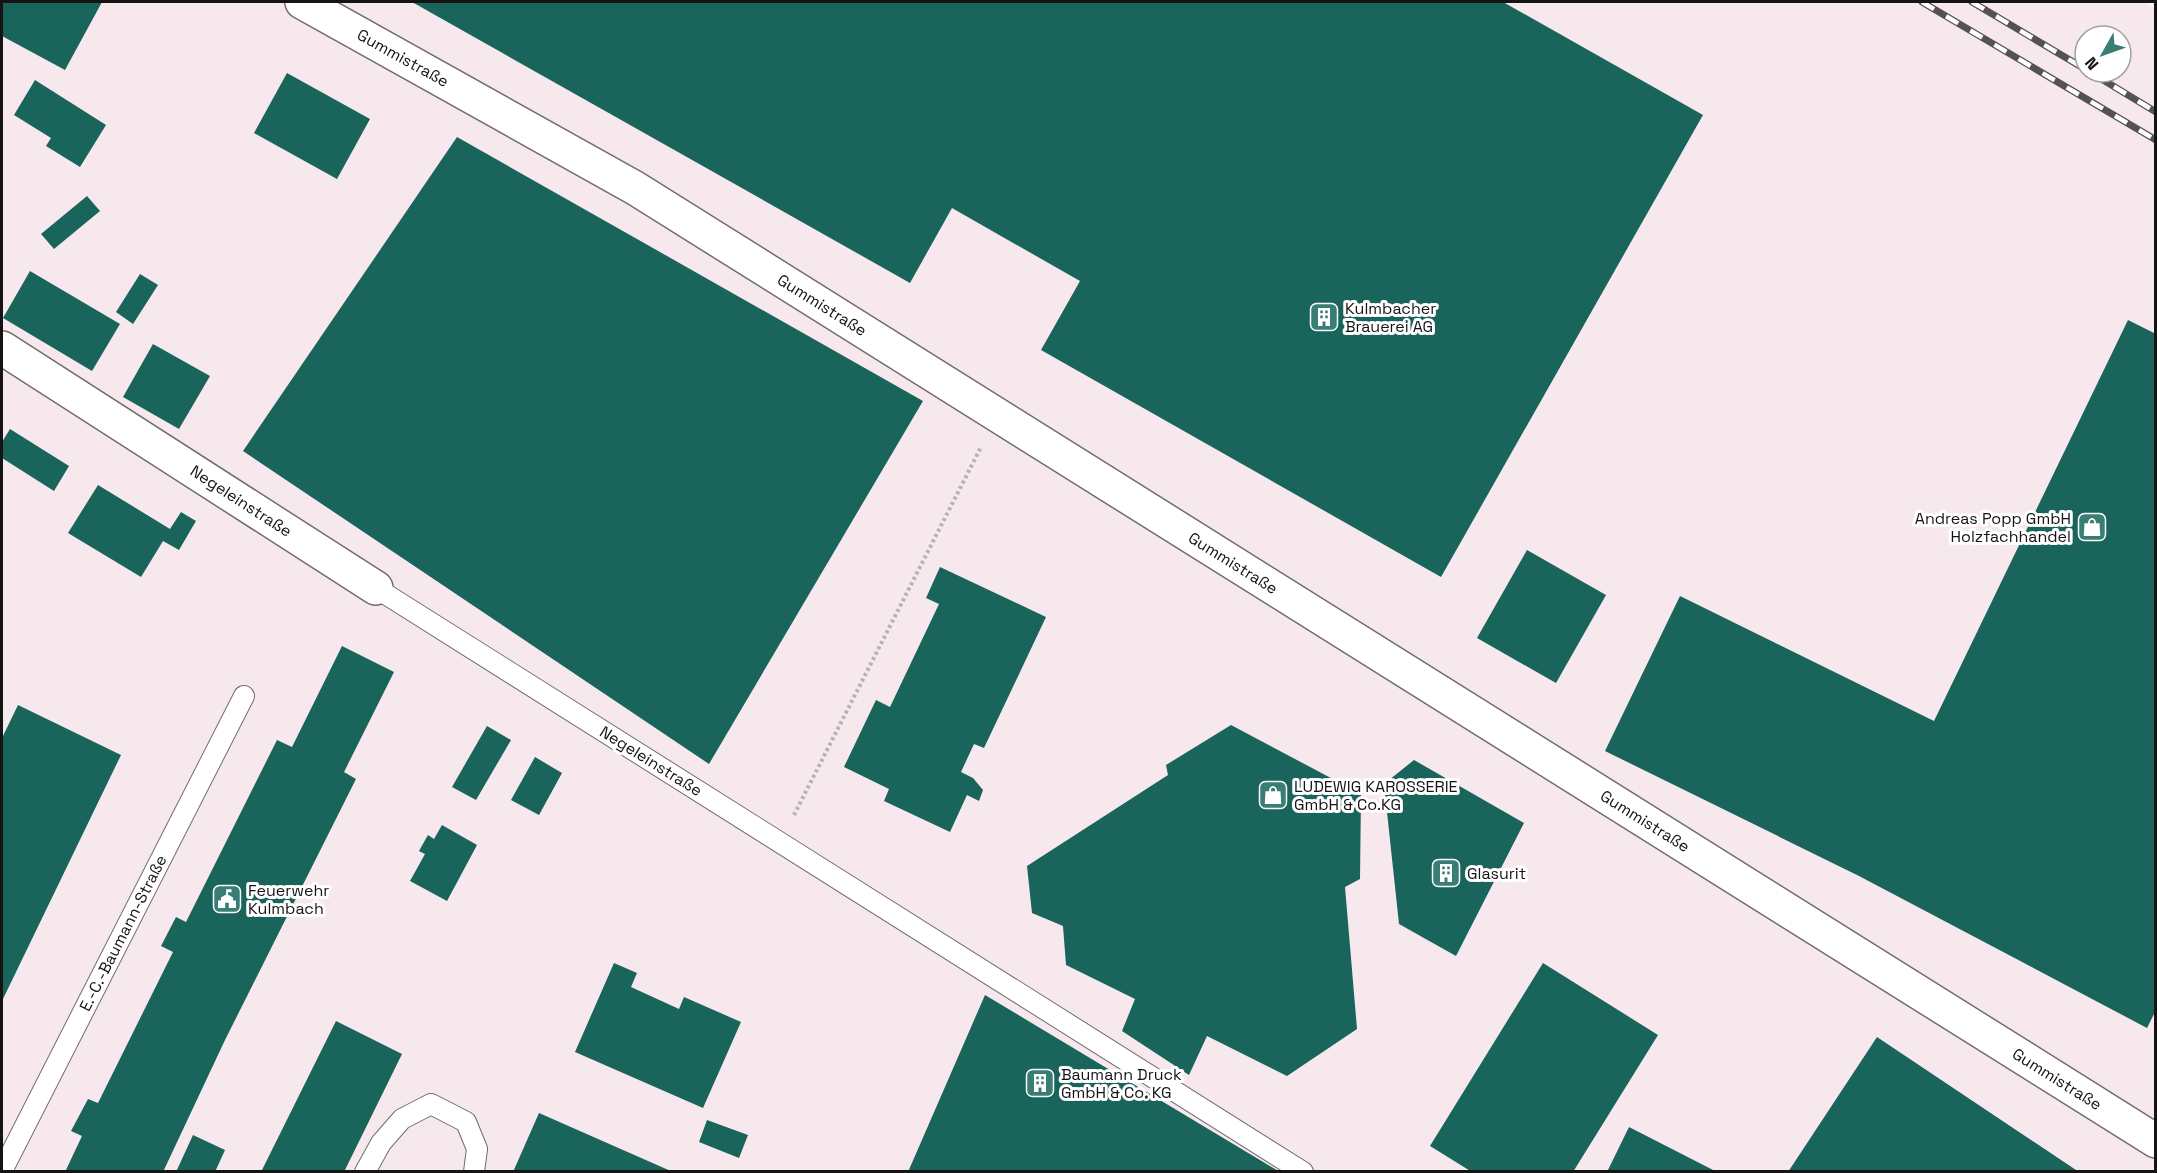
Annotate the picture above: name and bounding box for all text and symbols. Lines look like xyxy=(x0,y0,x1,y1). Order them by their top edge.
street label: Gummistraße xyxy=(353,24,453,92)
north arrow xyxy=(2073,24,2133,84)
text: N xyxy=(2080,52,2103,74)
street label: Gummistraße xyxy=(773,269,871,341)
place label: Kulmbacher Brauerei AG xyxy=(1345,298,1436,337)
building icon: Kulmbacher Brauerei AG xyxy=(1308,301,1340,333)
street label: Negeleinstraße xyxy=(186,460,296,542)
place label: Andreas Popp GmbH Holzfachhandel xyxy=(1915,508,2071,547)
shop icon: Andreas Popp GmbH Holzfachhandel xyxy=(2076,511,2108,543)
street label: Gummistraße xyxy=(1184,527,1282,599)
street label: Negeleinstraße xyxy=(596,721,706,801)
place label: LUDEWIG KAROSSERIE GmbH & Co.KG xyxy=(1294,776,1458,815)
shop icon: LUDEWIG KAROSSERIE GmbH & Co.KG xyxy=(1257,779,1289,811)
street label: Gummistraße xyxy=(1596,785,1694,857)
street label: E.-C.-Baumann-Straße xyxy=(74,851,172,1015)
building icon: Glasurit xyxy=(1430,857,1462,889)
place label: Glasurit xyxy=(1467,863,1526,884)
place label: Feuerwehr Kulmbach xyxy=(248,880,329,919)
public building icon: Feuerwehr Kulmbach xyxy=(211,883,243,915)
street label: Gummistraße xyxy=(2008,1043,2106,1115)
place label: Baumann Druck GmbH & Co. KG xyxy=(1061,1064,1182,1103)
building icon: Baumann Druck GmbH & Co. KG xyxy=(1024,1067,1056,1099)

